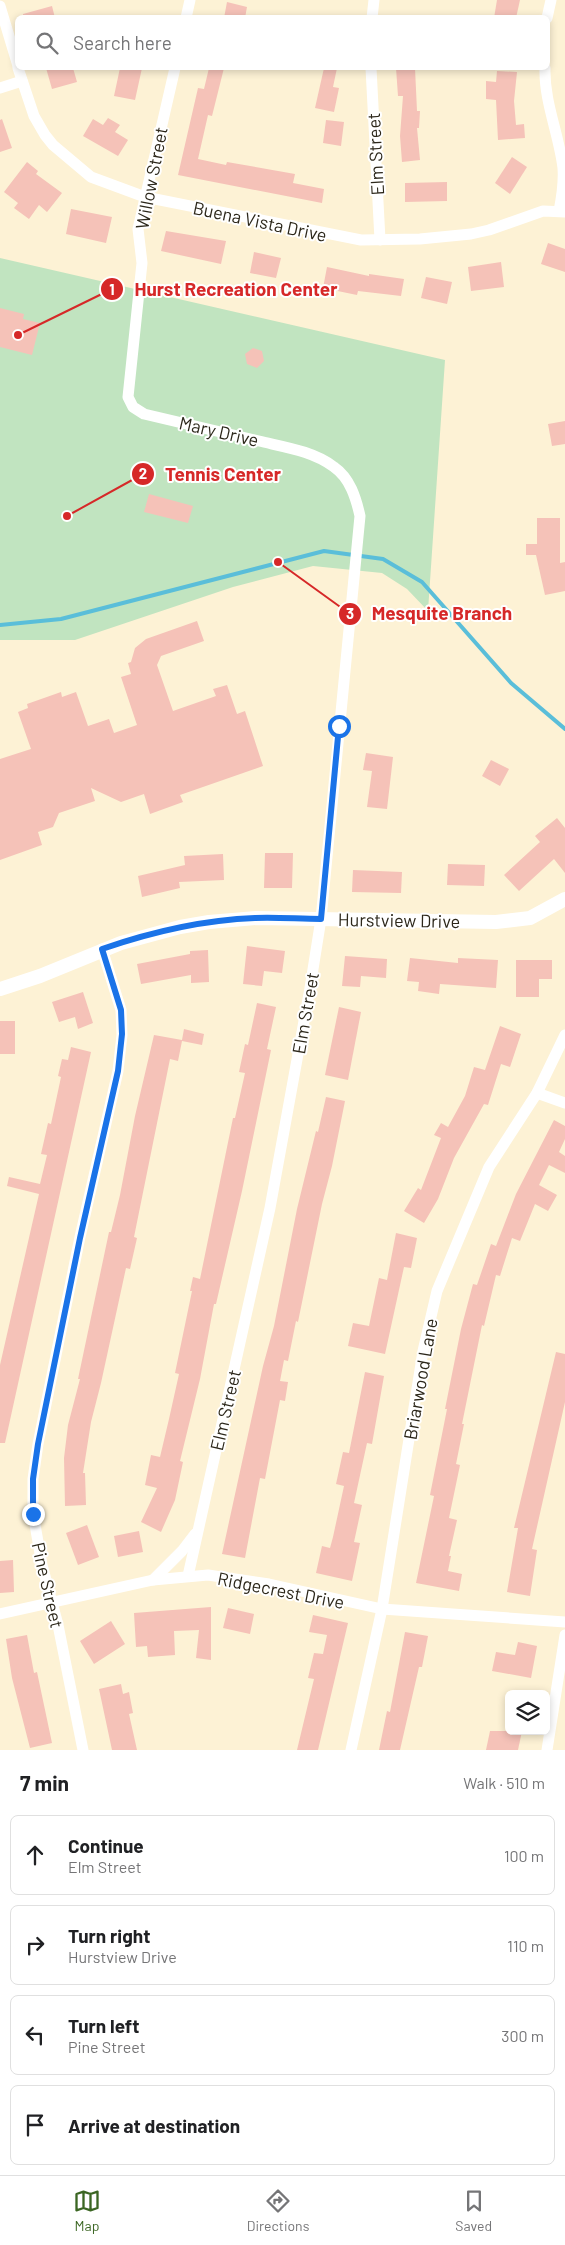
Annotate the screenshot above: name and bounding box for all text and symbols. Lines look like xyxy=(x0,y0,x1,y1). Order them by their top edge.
search box xyxy=(15,15,550,70)
icon: search xyxy=(33,29,61,57)
text: Search here xyxy=(73,31,172,54)
street label: Elm Street xyxy=(362,112,388,196)
street label: Willow Street xyxy=(130,125,172,231)
street label: Buena Vista Drive xyxy=(191,196,329,246)
callout: Hurst Recreation Center xyxy=(100,272,348,306)
text: Hurst Recreation Center xyxy=(134,277,338,300)
text: 1 xyxy=(109,280,115,298)
street label: Mary Drive xyxy=(177,411,261,451)
callout: Tennis Center xyxy=(130,457,291,491)
text: Tennis Center xyxy=(165,462,282,485)
text: 2 xyxy=(139,464,147,482)
callout: Mesquite Branch xyxy=(337,597,523,631)
text: Mesquite Branch xyxy=(372,601,512,624)
text: 3 xyxy=(346,604,354,622)
route start xyxy=(328,715,351,738)
street label: Hurstview Drive xyxy=(338,908,460,932)
street label: Elm Street xyxy=(287,970,323,1056)
street label: Briarwood Lane xyxy=(398,1317,442,1441)
street label: Elm Street xyxy=(205,1367,245,1453)
route end xyxy=(22,1503,45,1526)
street label: Pine Street xyxy=(27,1540,69,1630)
street label: Ridgecrest Drive xyxy=(216,1567,346,1613)
map controls xyxy=(505,1690,550,1735)
button: layers xyxy=(505,1690,550,1735)
text: 7 min xyxy=(20,1770,69,1795)
text: Walk · 510 m xyxy=(463,1773,545,1792)
text: Continue xyxy=(68,1834,144,1857)
icon: ahead xyxy=(21,1841,49,1869)
text: 100 m xyxy=(504,1846,544,1865)
text: Elm Street xyxy=(68,1857,141,1876)
text: Turn right xyxy=(68,1924,150,1947)
icon: right xyxy=(21,1931,49,1959)
text: 110 m xyxy=(507,1936,544,1955)
text: Hurstview Drive xyxy=(68,1947,177,1966)
text: Turn left xyxy=(68,2014,139,2037)
icon: left xyxy=(21,2021,49,2049)
text: 300 m xyxy=(501,2026,544,2045)
text: Pine Street xyxy=(68,2037,145,2056)
icon: arrive xyxy=(21,2111,49,2139)
text: Arrive at destination xyxy=(68,2114,240,2137)
tab: Map xyxy=(73,2187,101,2234)
tab: Directions xyxy=(247,2187,309,2234)
tab: Saved xyxy=(455,2187,492,2234)

